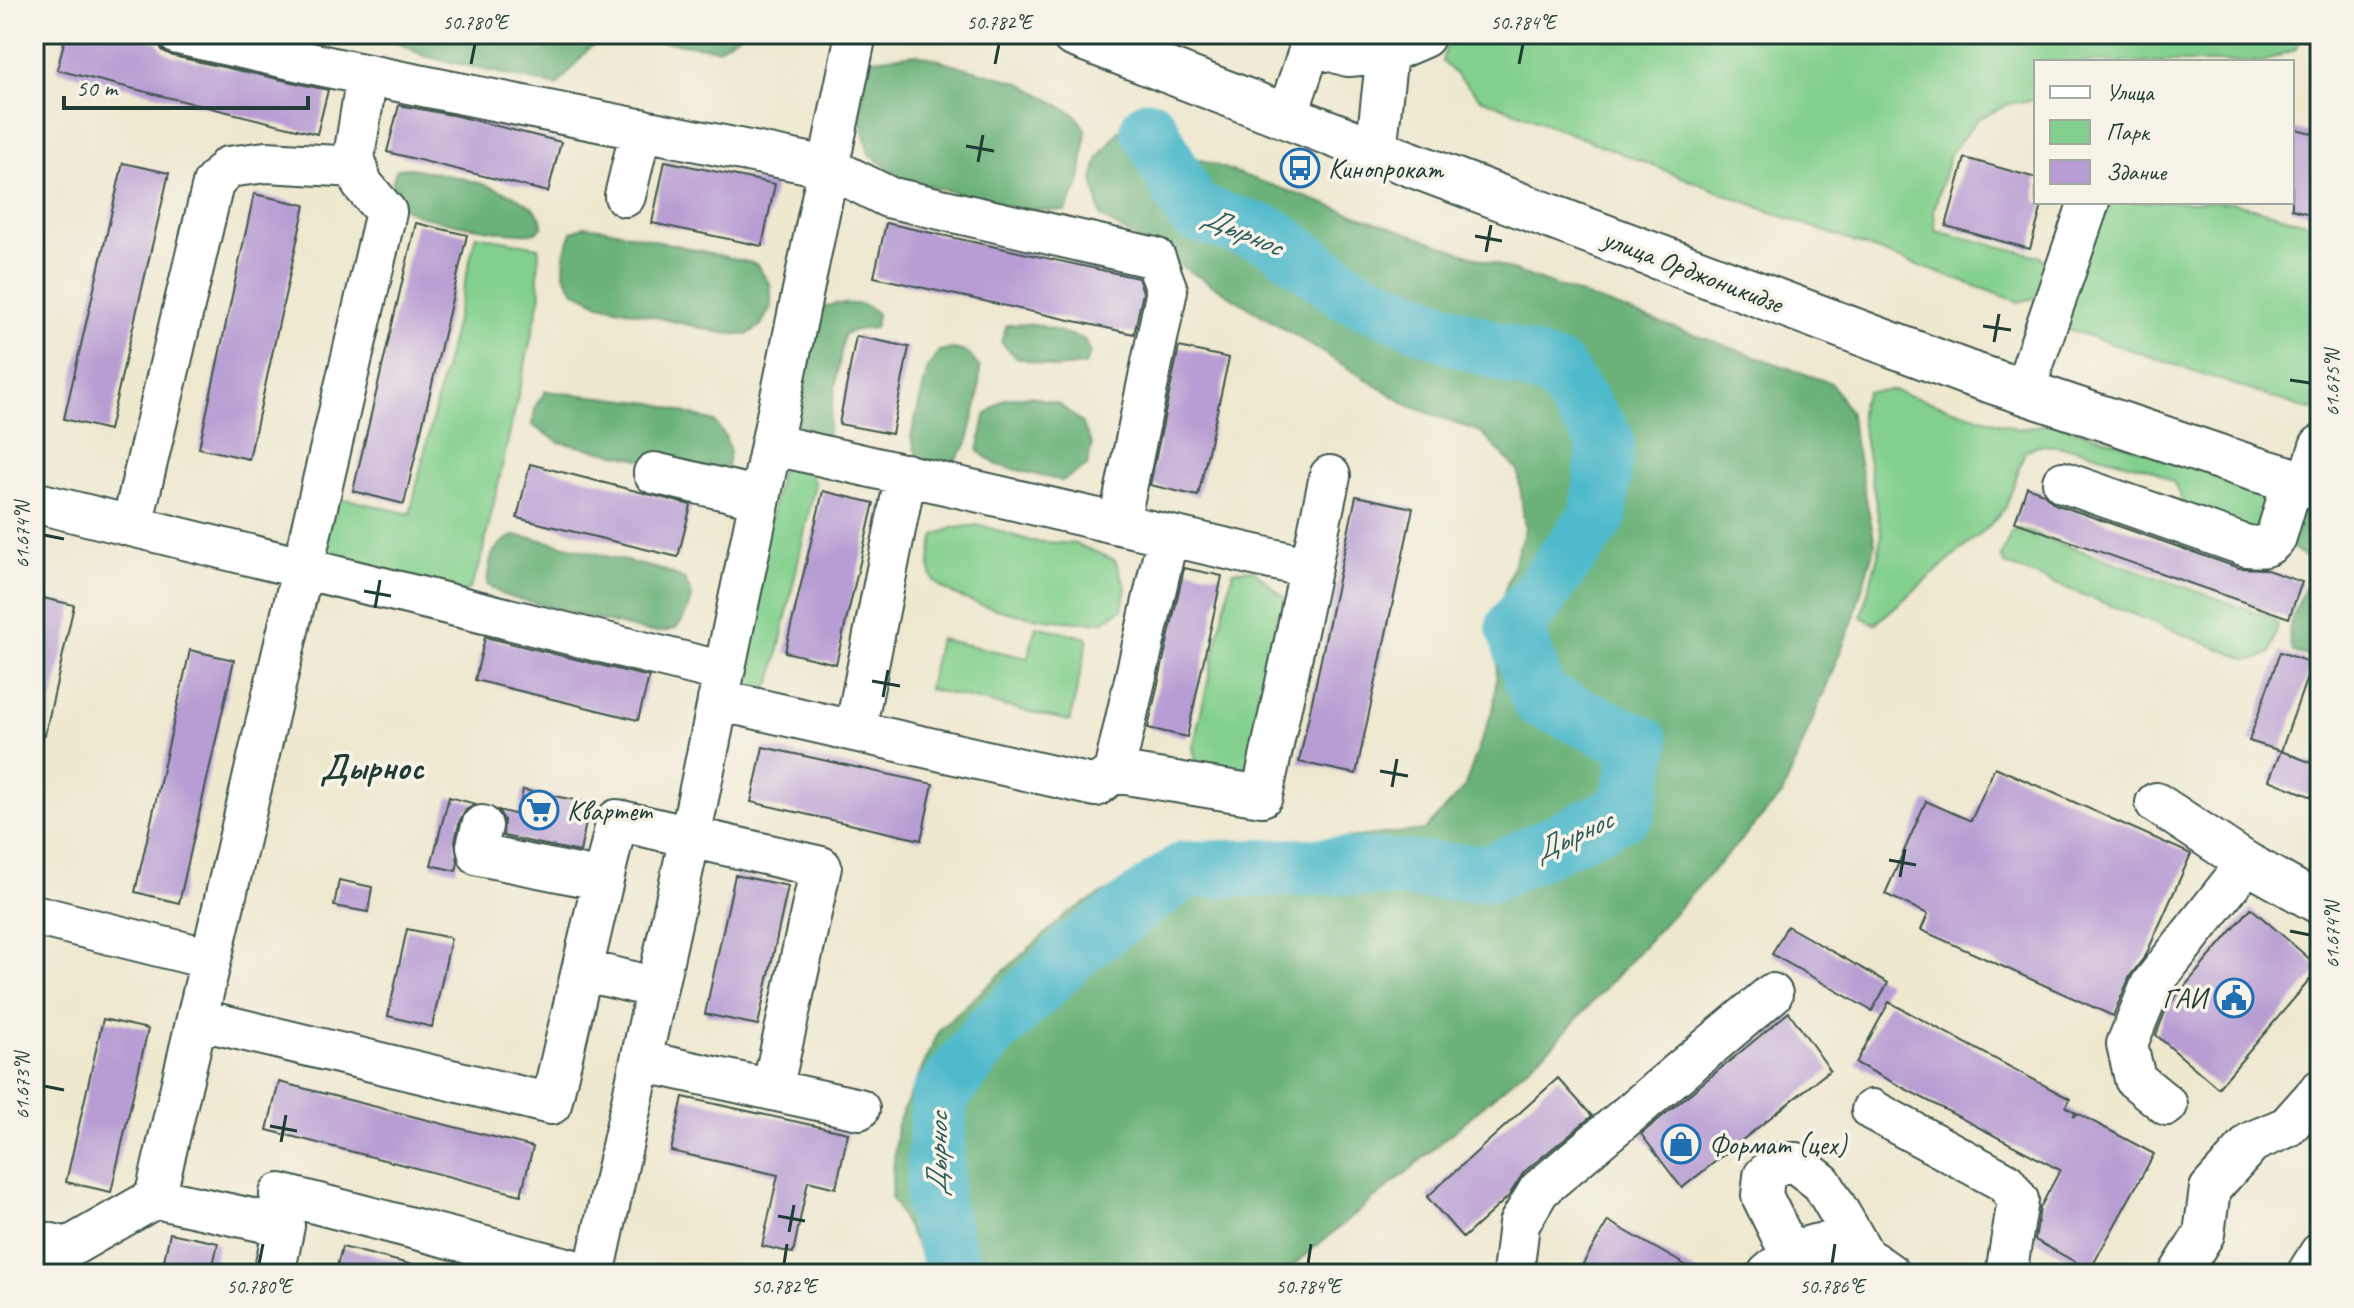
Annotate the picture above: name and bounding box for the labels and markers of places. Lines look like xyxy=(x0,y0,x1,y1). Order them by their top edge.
bus stop icon: Кинопрокат xyxy=(1279,147,1321,189)
place label: Кинопрокат xyxy=(1328,151,1445,186)
supermarket icon: Квартет xyxy=(518,789,560,831)
place label: Квартет xyxy=(567,793,653,828)
public building icon: ГАИ xyxy=(2213,977,2255,1019)
place label: ГАИ xyxy=(2163,981,2211,1016)
shop icon: Формат (цех) xyxy=(1660,1123,1702,1165)
place label: Формат (цех) xyxy=(1709,1127,1848,1162)

